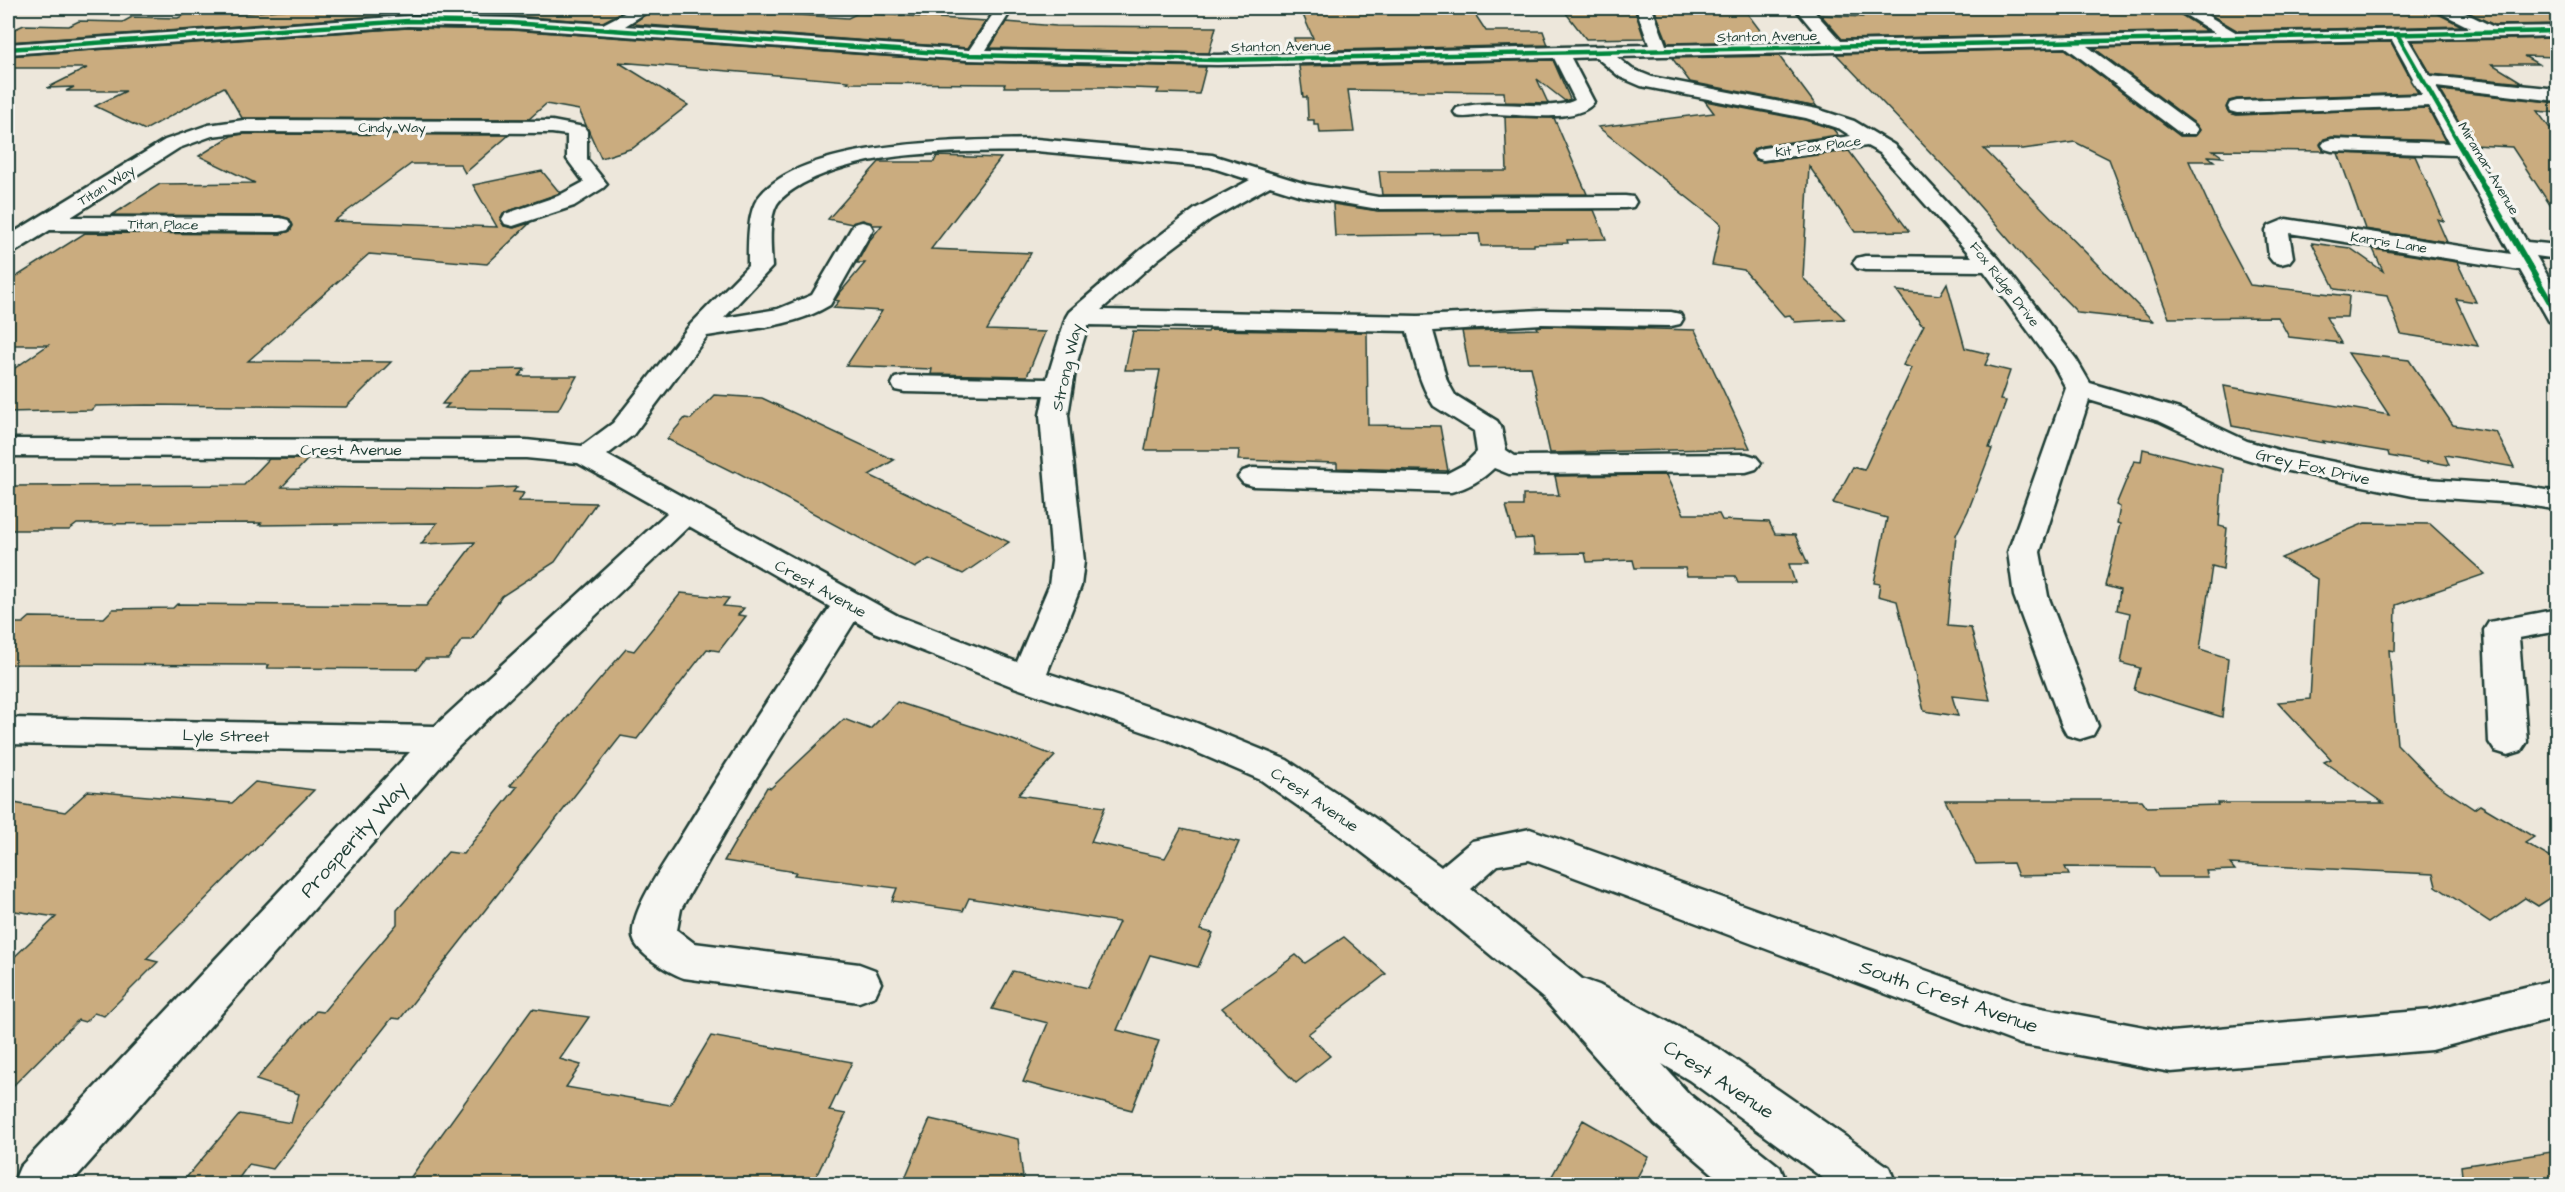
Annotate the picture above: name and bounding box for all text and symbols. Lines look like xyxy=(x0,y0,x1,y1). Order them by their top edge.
street label: Stanton Avenue xyxy=(1717,26,1818,48)
street label: Stanton Avenue xyxy=(1231,36,1332,58)
street label: Cindy Way xyxy=(358,118,426,138)
street label: Miramar Avenue xyxy=(2452,118,2524,219)
street label: Kit Fox Place xyxy=(1774,131,1863,163)
street label: Titan Way xyxy=(74,160,139,211)
street label: Titan Place xyxy=(127,214,199,236)
street label: Karris Lane xyxy=(2349,227,2429,259)
street label: Fox Ridge Drive xyxy=(1965,238,2044,332)
street label: Strong Way xyxy=(1046,321,1089,413)
street label: Crest Avenue xyxy=(300,439,402,461)
street label: Grey Fox Drive xyxy=(2253,443,2372,492)
street label: Crest Avenue xyxy=(771,555,871,623)
street label: Lyle Street xyxy=(182,724,270,749)
street label: Crest Avenue xyxy=(1266,762,1363,838)
street label: Prosperity Way xyxy=(294,775,414,905)
street label: South Crest Avenue xyxy=(1856,953,2042,1041)
street label: Crest Avenue xyxy=(1658,1033,1780,1126)

